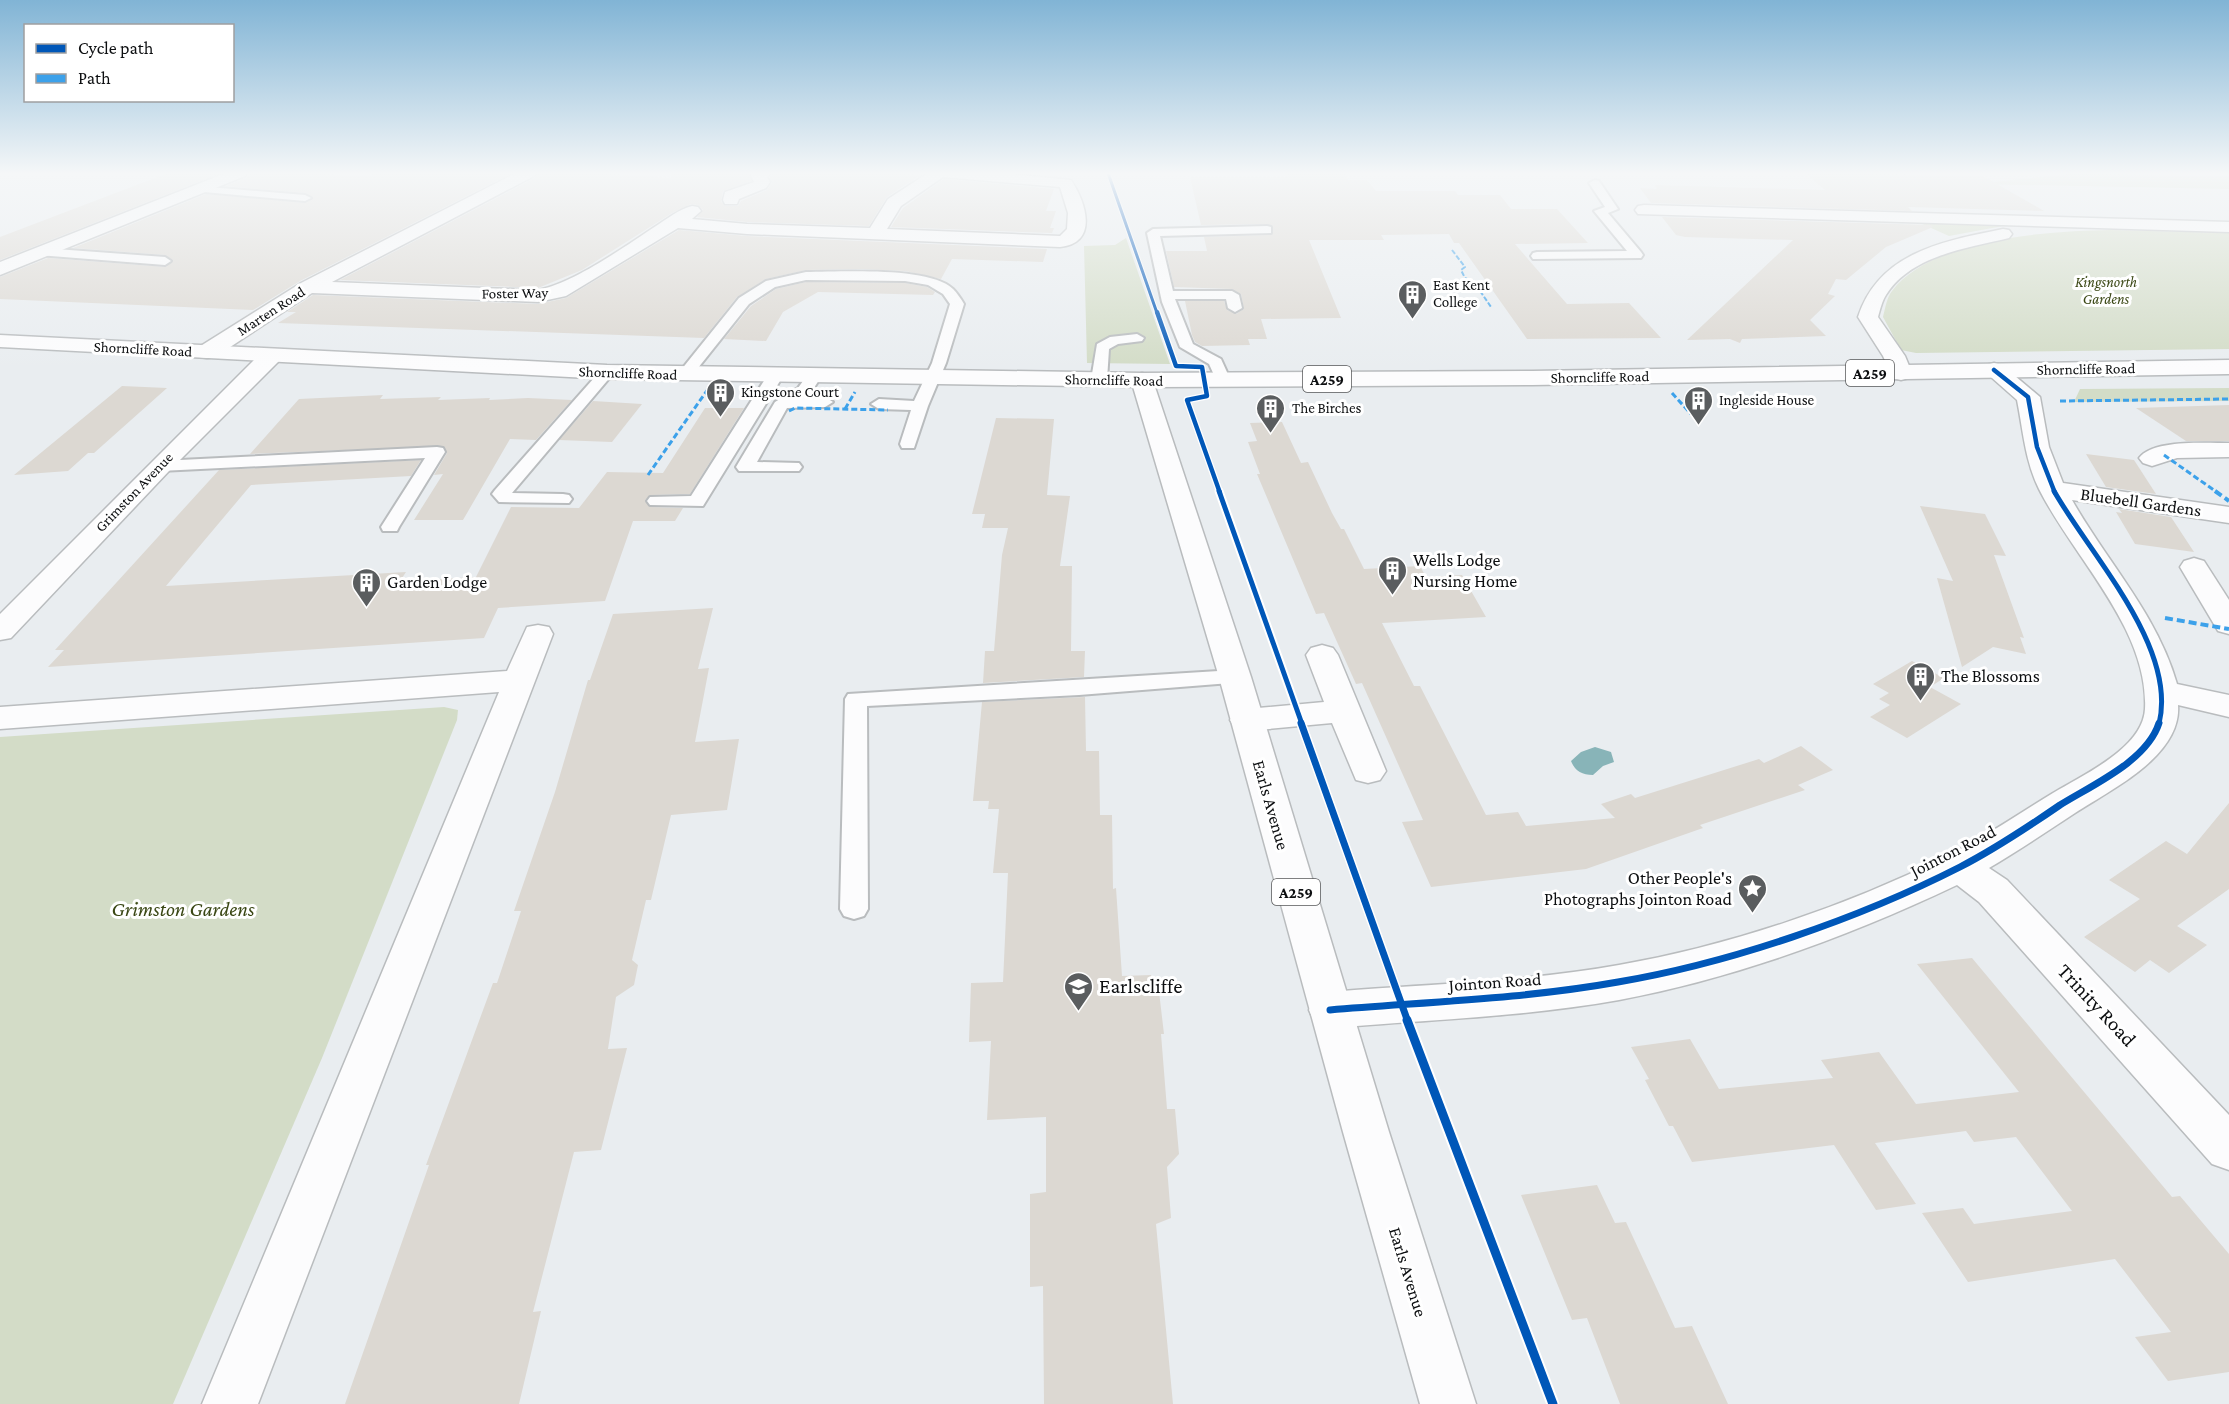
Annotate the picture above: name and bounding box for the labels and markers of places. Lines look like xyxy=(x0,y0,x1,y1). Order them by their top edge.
place label: East Kent College xyxy=(1433,277,1491,311)
building icon: East Kent College xyxy=(1396,278,1428,320)
building icon: Kingstone Court xyxy=(704,376,736,418)
place label: Kingstone Court xyxy=(741,384,840,401)
building icon: Ingleside House xyxy=(1682,384,1714,426)
building icon: The Birches xyxy=(1255,392,1287,434)
place label: Ingleside House xyxy=(1719,392,1815,409)
place label: The Birches xyxy=(1292,400,1362,416)
place label: Wells Lodge Nursing Home xyxy=(1413,550,1517,591)
building icon: Wells Lodge Nursing Home xyxy=(1376,554,1408,596)
building icon: Garden Lodge xyxy=(350,566,382,608)
place label: Garden Lodge xyxy=(387,572,487,592)
building icon: The Blossoms xyxy=(1904,660,1936,702)
place label: The Blossoms xyxy=(1941,666,2040,686)
place label: Other People's Photographs Jointon Road xyxy=(1544,868,1733,909)
place icon: Other People's Photographs Jointon Road xyxy=(1737,872,1769,914)
school or university icon: Earlscliffe xyxy=(1062,970,1094,1012)
place label: Earlscliffe xyxy=(1099,974,1182,998)

